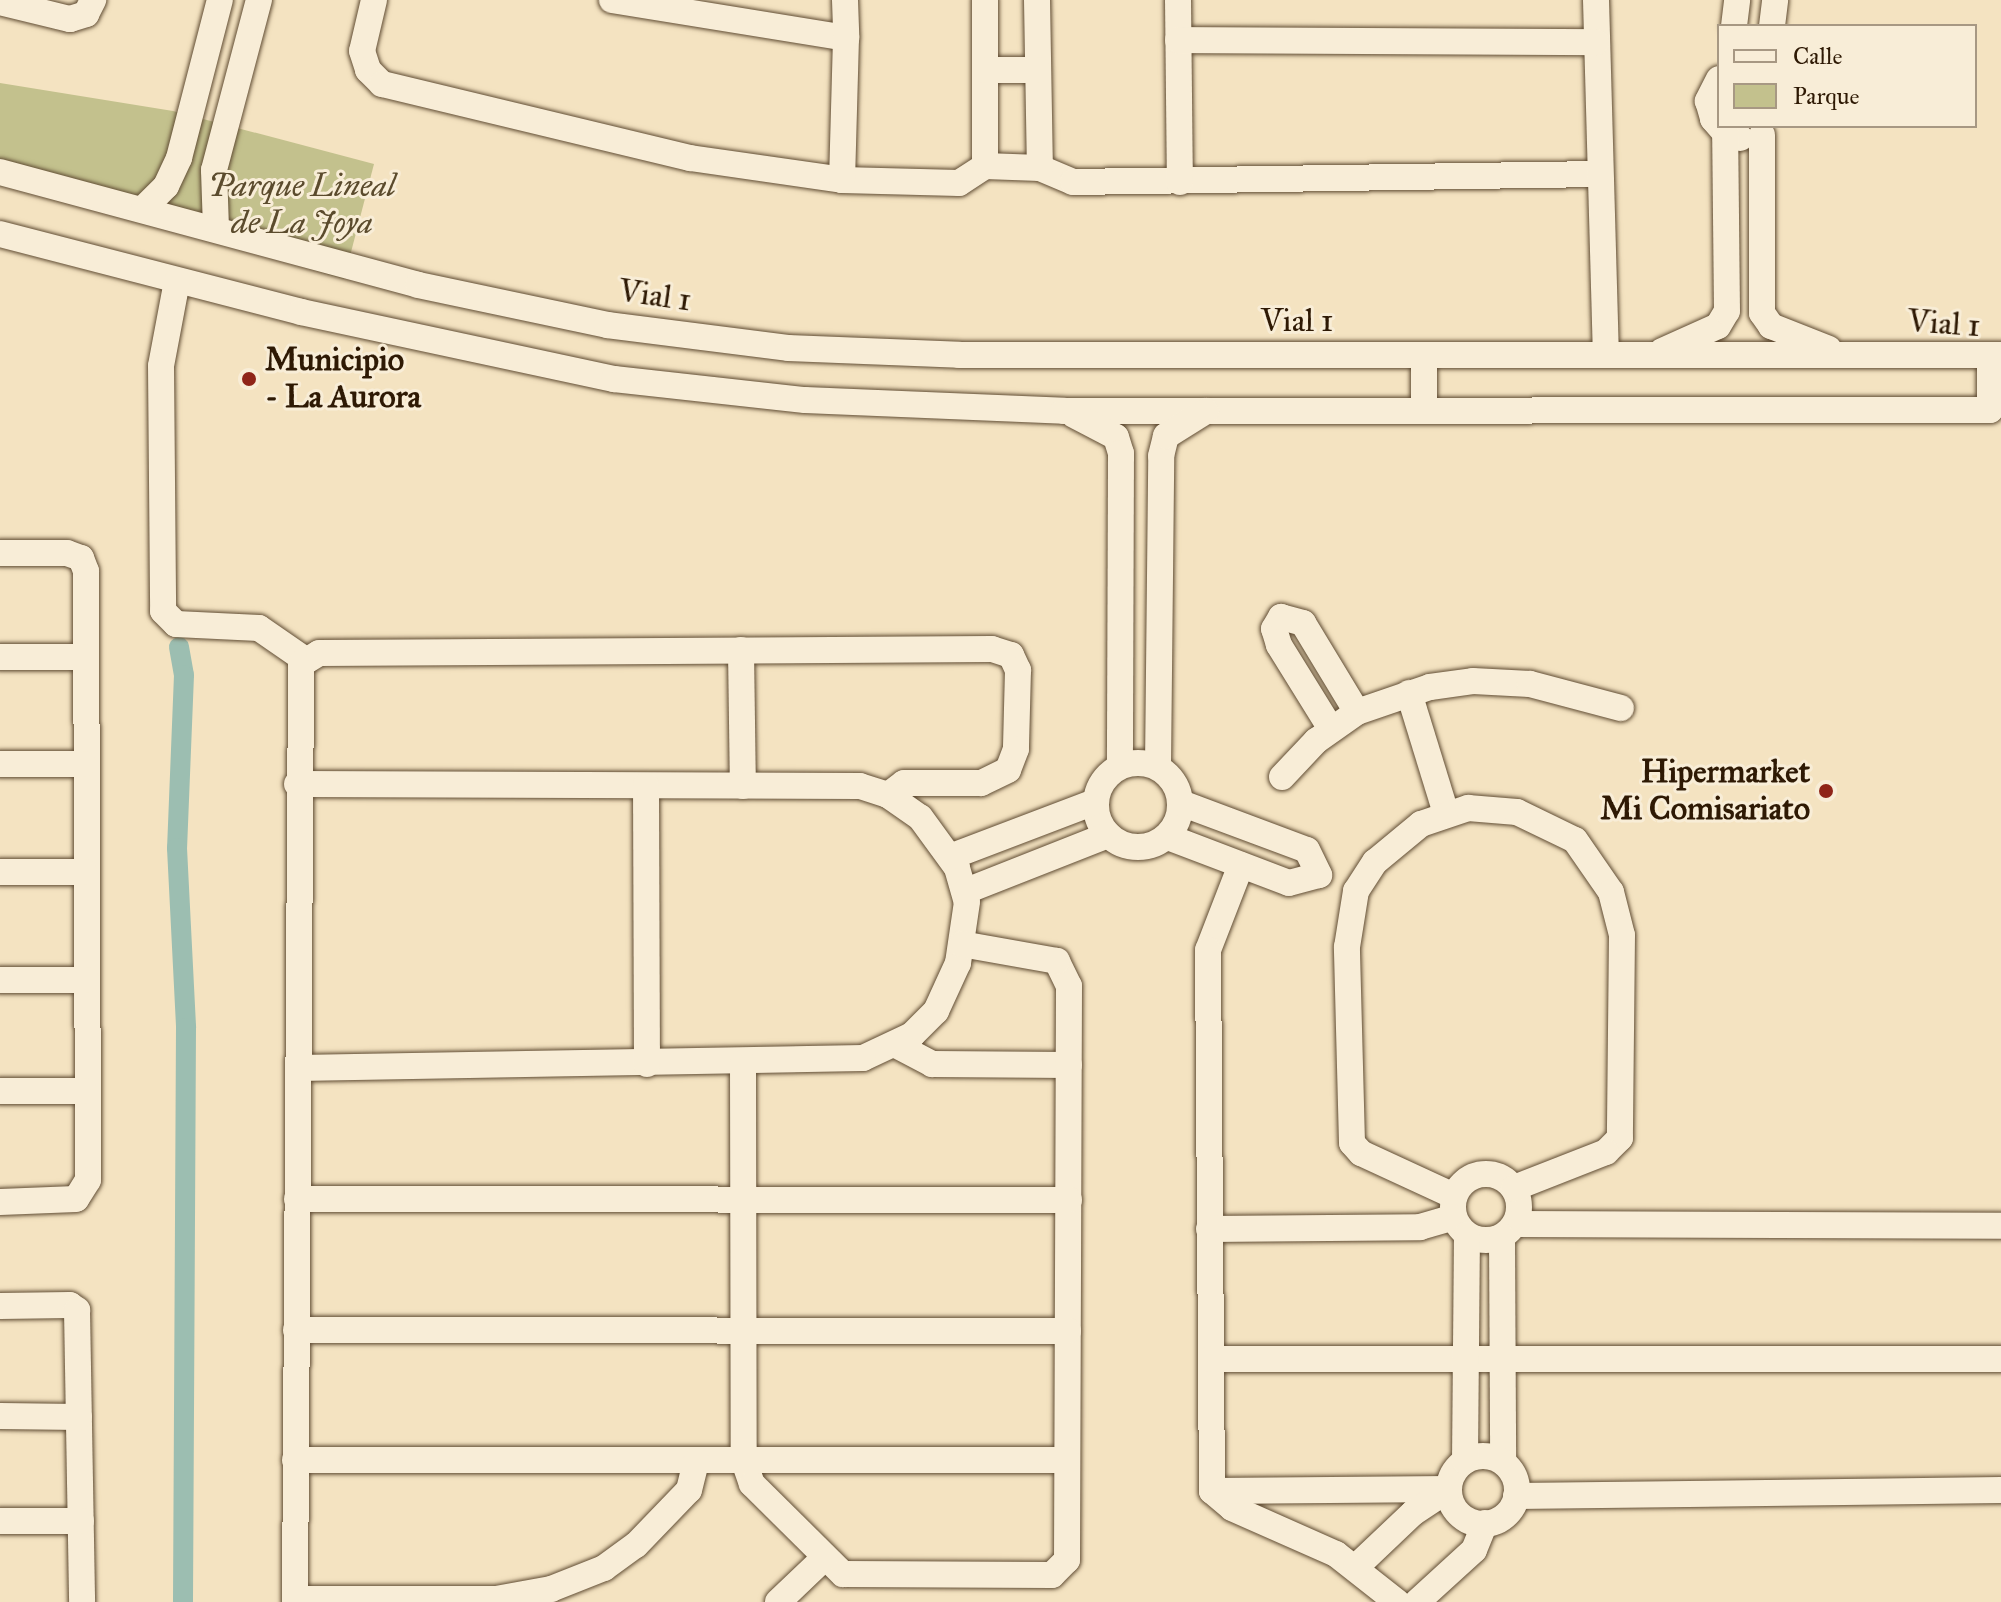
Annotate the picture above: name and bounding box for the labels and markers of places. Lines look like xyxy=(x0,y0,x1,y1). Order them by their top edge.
place label: Municipio - La Aurora xyxy=(265,342,421,417)
marker: Municipio - La Aurora xyxy=(240,370,258,388)
place label: Hipermarket Mi Comisariato xyxy=(1600,754,1810,829)
marker: Hipermarket Mi Comisariato xyxy=(1817,782,1835,800)

